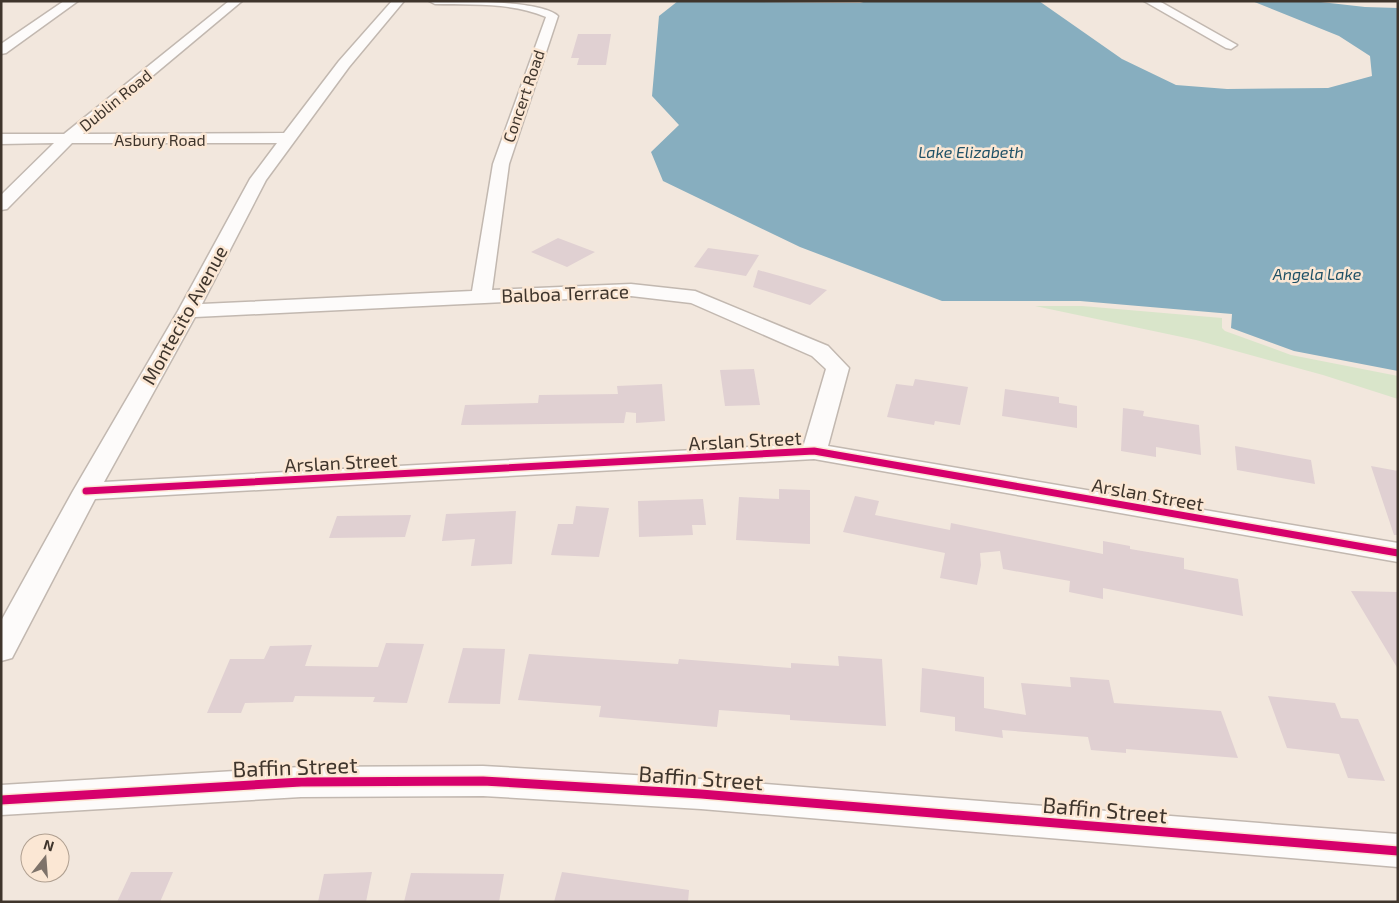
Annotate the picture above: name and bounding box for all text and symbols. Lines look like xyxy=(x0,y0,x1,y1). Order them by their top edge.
street label: Concert Road xyxy=(498,47,548,145)
street label: Dublin Road xyxy=(75,65,155,135)
street label: Asbury Road xyxy=(114,130,206,149)
water label: Lake Elizabeth xyxy=(918,142,1024,161)
street label: Montecito Avenue xyxy=(136,241,232,389)
water label: Angela Lake xyxy=(1272,264,1362,283)
street label: Balboa Terrace xyxy=(501,279,629,307)
street label: Arslan Street xyxy=(688,426,802,454)
street label: Arslan Street xyxy=(284,448,398,476)
street label: Arslan Street xyxy=(1090,473,1206,515)
street label: Baffin Street xyxy=(232,751,358,781)
street label: Baffin Street xyxy=(638,760,764,794)
street label: Baffin Street xyxy=(1042,791,1168,827)
north arrow xyxy=(20,833,70,883)
text: N xyxy=(42,835,56,855)

